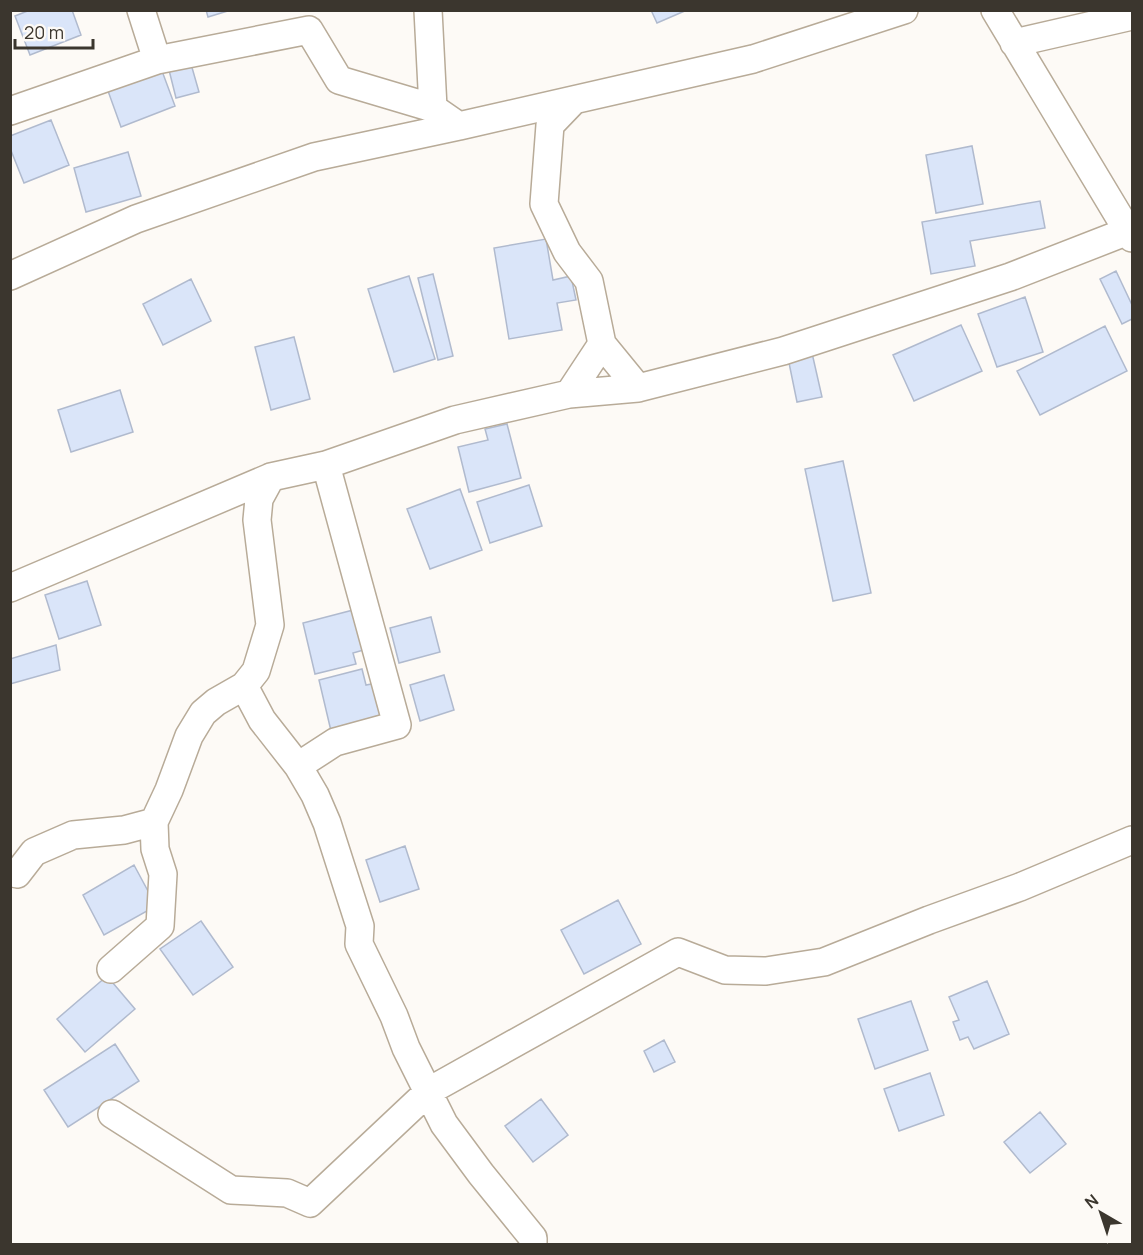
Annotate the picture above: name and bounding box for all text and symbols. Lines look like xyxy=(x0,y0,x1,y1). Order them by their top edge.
scale bar xyxy=(15,12,93,50)
text: 20 m xyxy=(24,20,64,44)
north arrow xyxy=(1071,1183,1131,1243)
text: N xyxy=(1080,1189,1103,1214)

